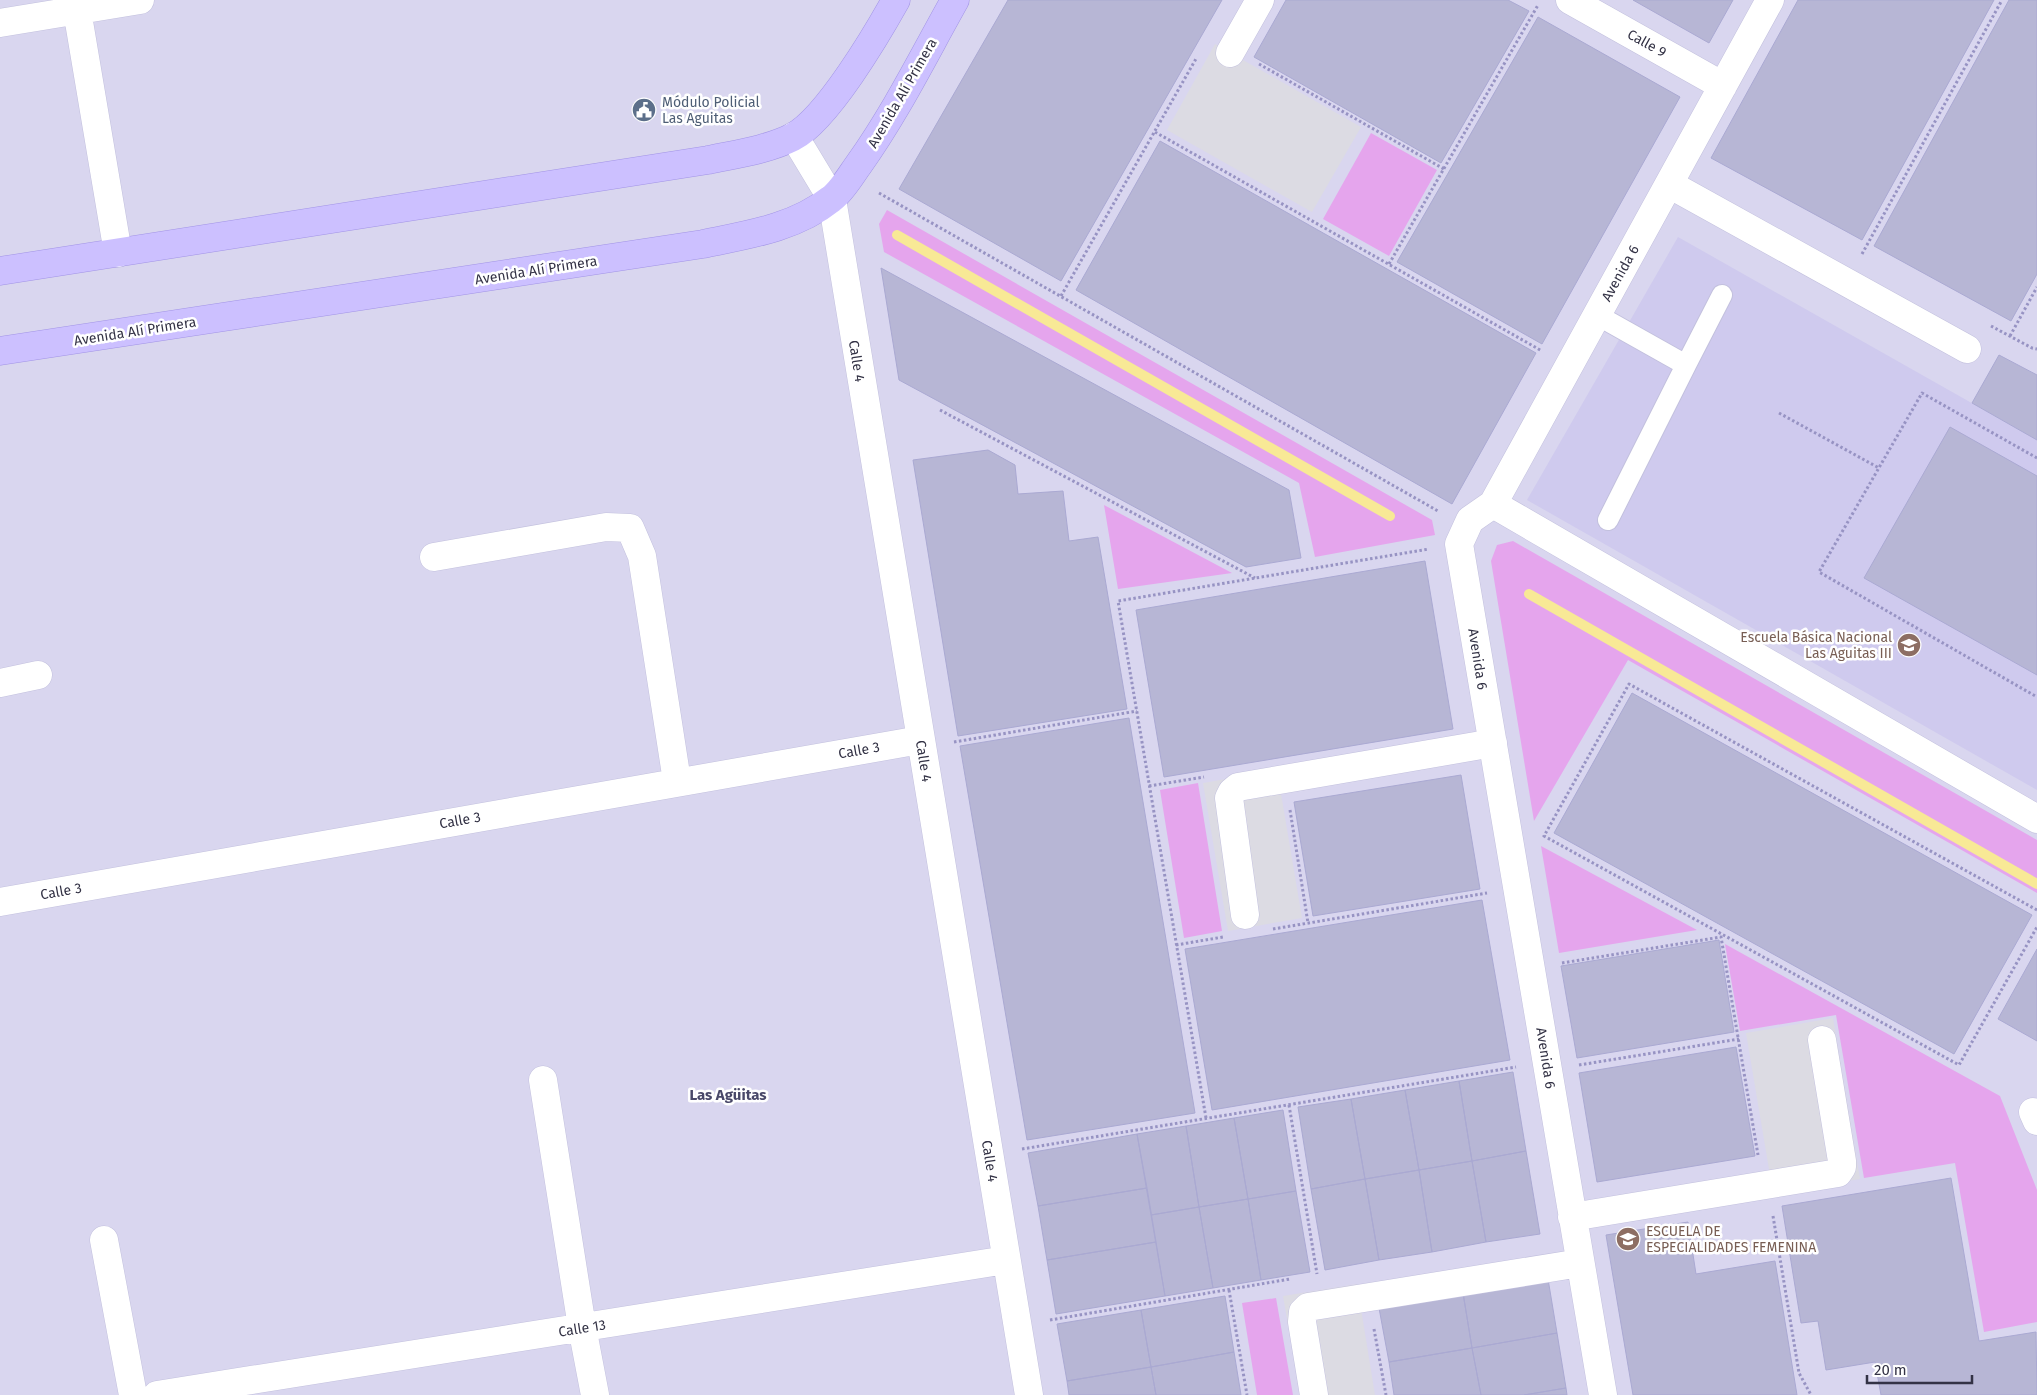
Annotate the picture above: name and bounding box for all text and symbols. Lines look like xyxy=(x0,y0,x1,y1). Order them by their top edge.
street label: Calle 9 xyxy=(1624,26,1669,61)
street label: Avenida Alí Primera xyxy=(864,36,941,151)
place label: Módulo Policial Las Aguitas xyxy=(662,94,760,127)
public building icon: Módulo Policial Las Aguitas xyxy=(631,97,657,123)
street label: Avenida 6 xyxy=(1598,242,1643,304)
street label: Avenida Alí Primera xyxy=(474,252,598,289)
street label: Avenida Alí Primera xyxy=(73,313,197,350)
street label: Calle 4 xyxy=(845,339,868,384)
street label: Avenida 6 xyxy=(1464,627,1491,691)
place label: Escuela Básica Nacional Las Aguitas III xyxy=(1740,629,1892,662)
school or university icon: Escuela Básica Nacional Las Aguitas III xyxy=(1896,632,1922,658)
street label: Calle 3 xyxy=(837,739,881,762)
street label: Calle 4 xyxy=(912,739,935,784)
street label: Calle 3 xyxy=(438,809,482,832)
street label: Calle 3 xyxy=(39,880,83,903)
street label: Avenida 6 xyxy=(1532,1026,1559,1090)
district label: Las Agüitas xyxy=(689,1086,767,1104)
street label: Calle 4 xyxy=(978,1139,1001,1184)
place label: ESCUELA DE ESPECIALIDADES FEMENINA xyxy=(1646,1223,1816,1256)
school or university icon: ESCUELA DE ESPECIALIDADES FEMENINA xyxy=(1615,1226,1641,1252)
street label: Calle 13 xyxy=(557,1316,607,1341)
scale bar xyxy=(1867,1352,1972,1384)
text: 20 m xyxy=(1874,1361,1907,1379)

